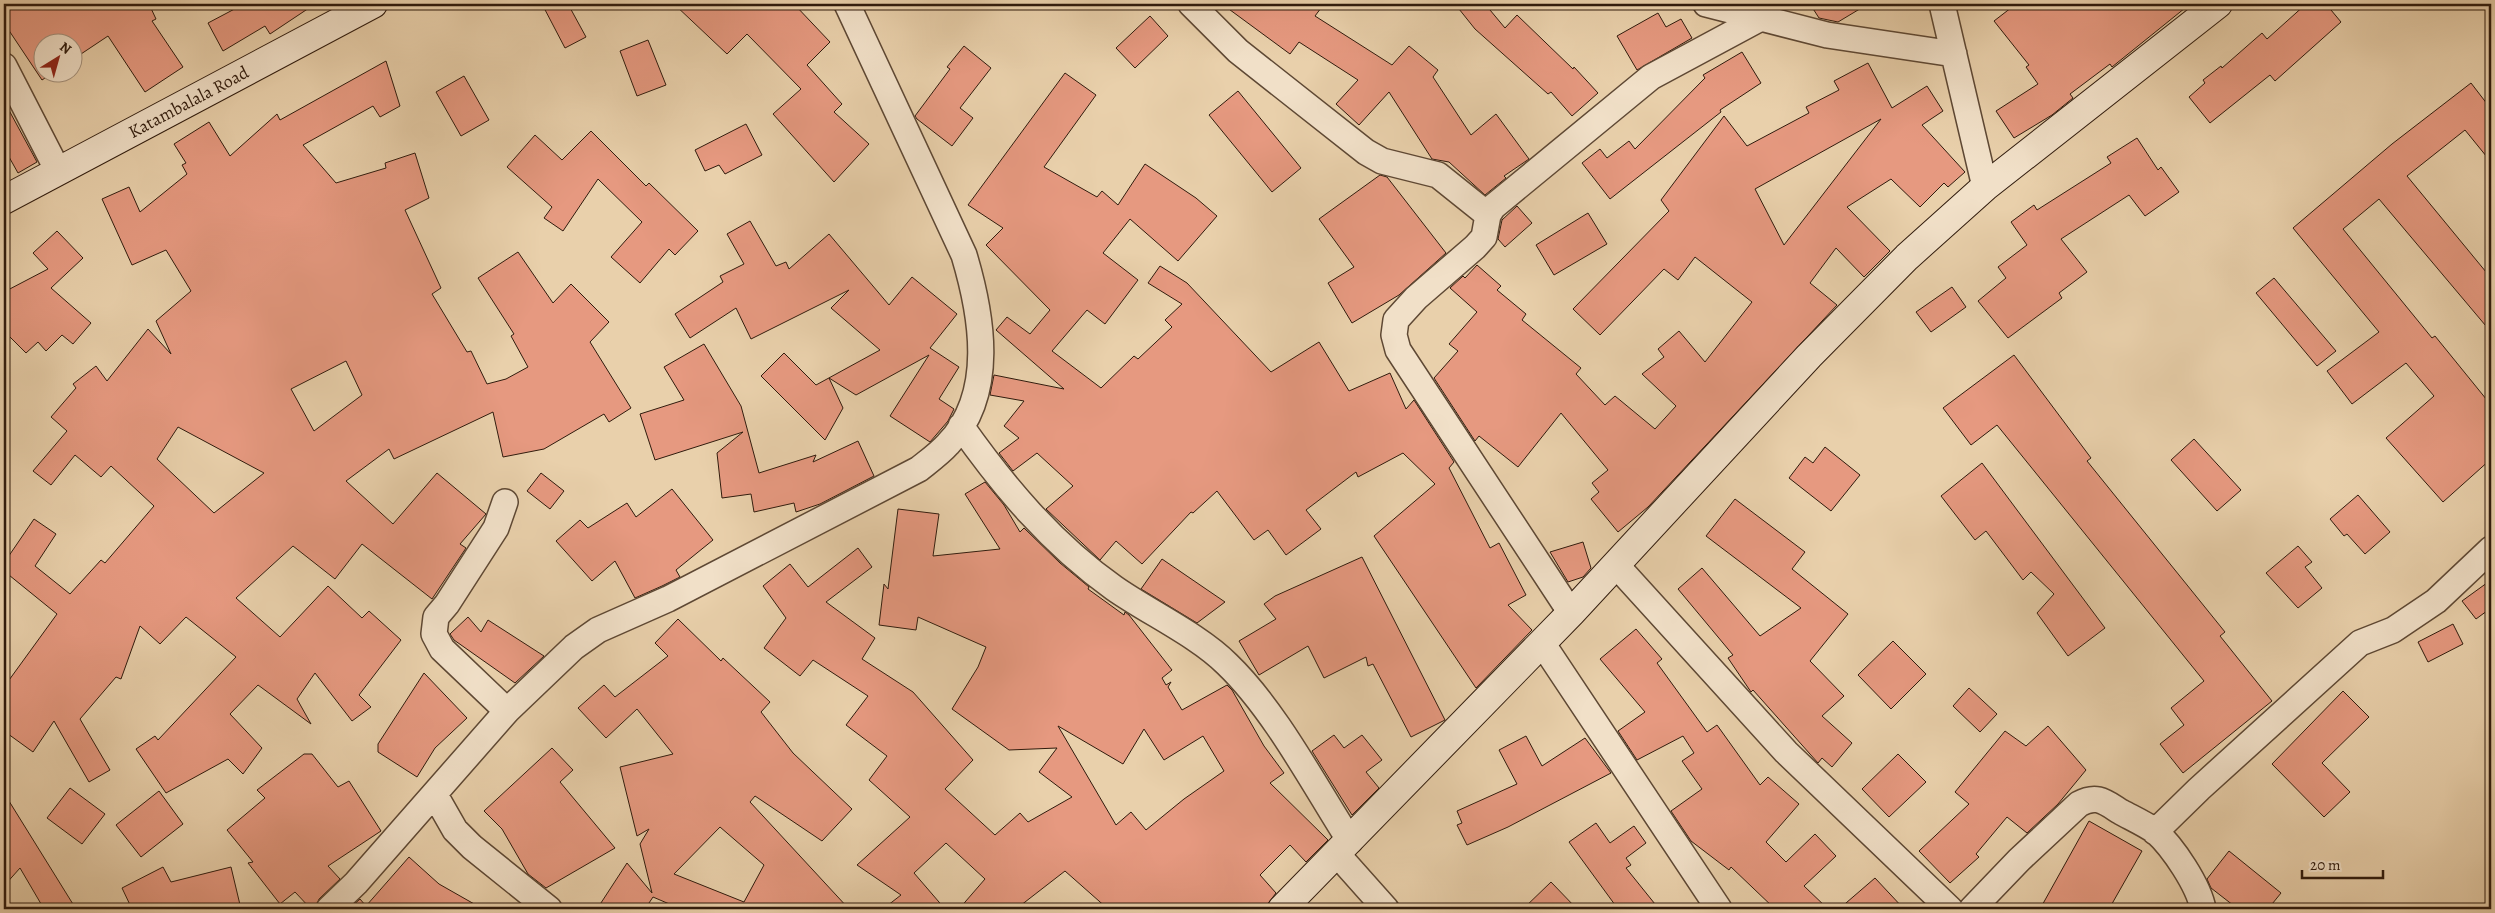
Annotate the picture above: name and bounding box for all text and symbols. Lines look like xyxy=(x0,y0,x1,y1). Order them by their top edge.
north arrow xyxy=(32,32,82,82)
text: N xyxy=(56,37,75,59)
street label: Katambalala Road xyxy=(124,60,253,144)
scale bar xyxy=(2302,848,2384,880)
text: 20 m xyxy=(2310,855,2341,875)

